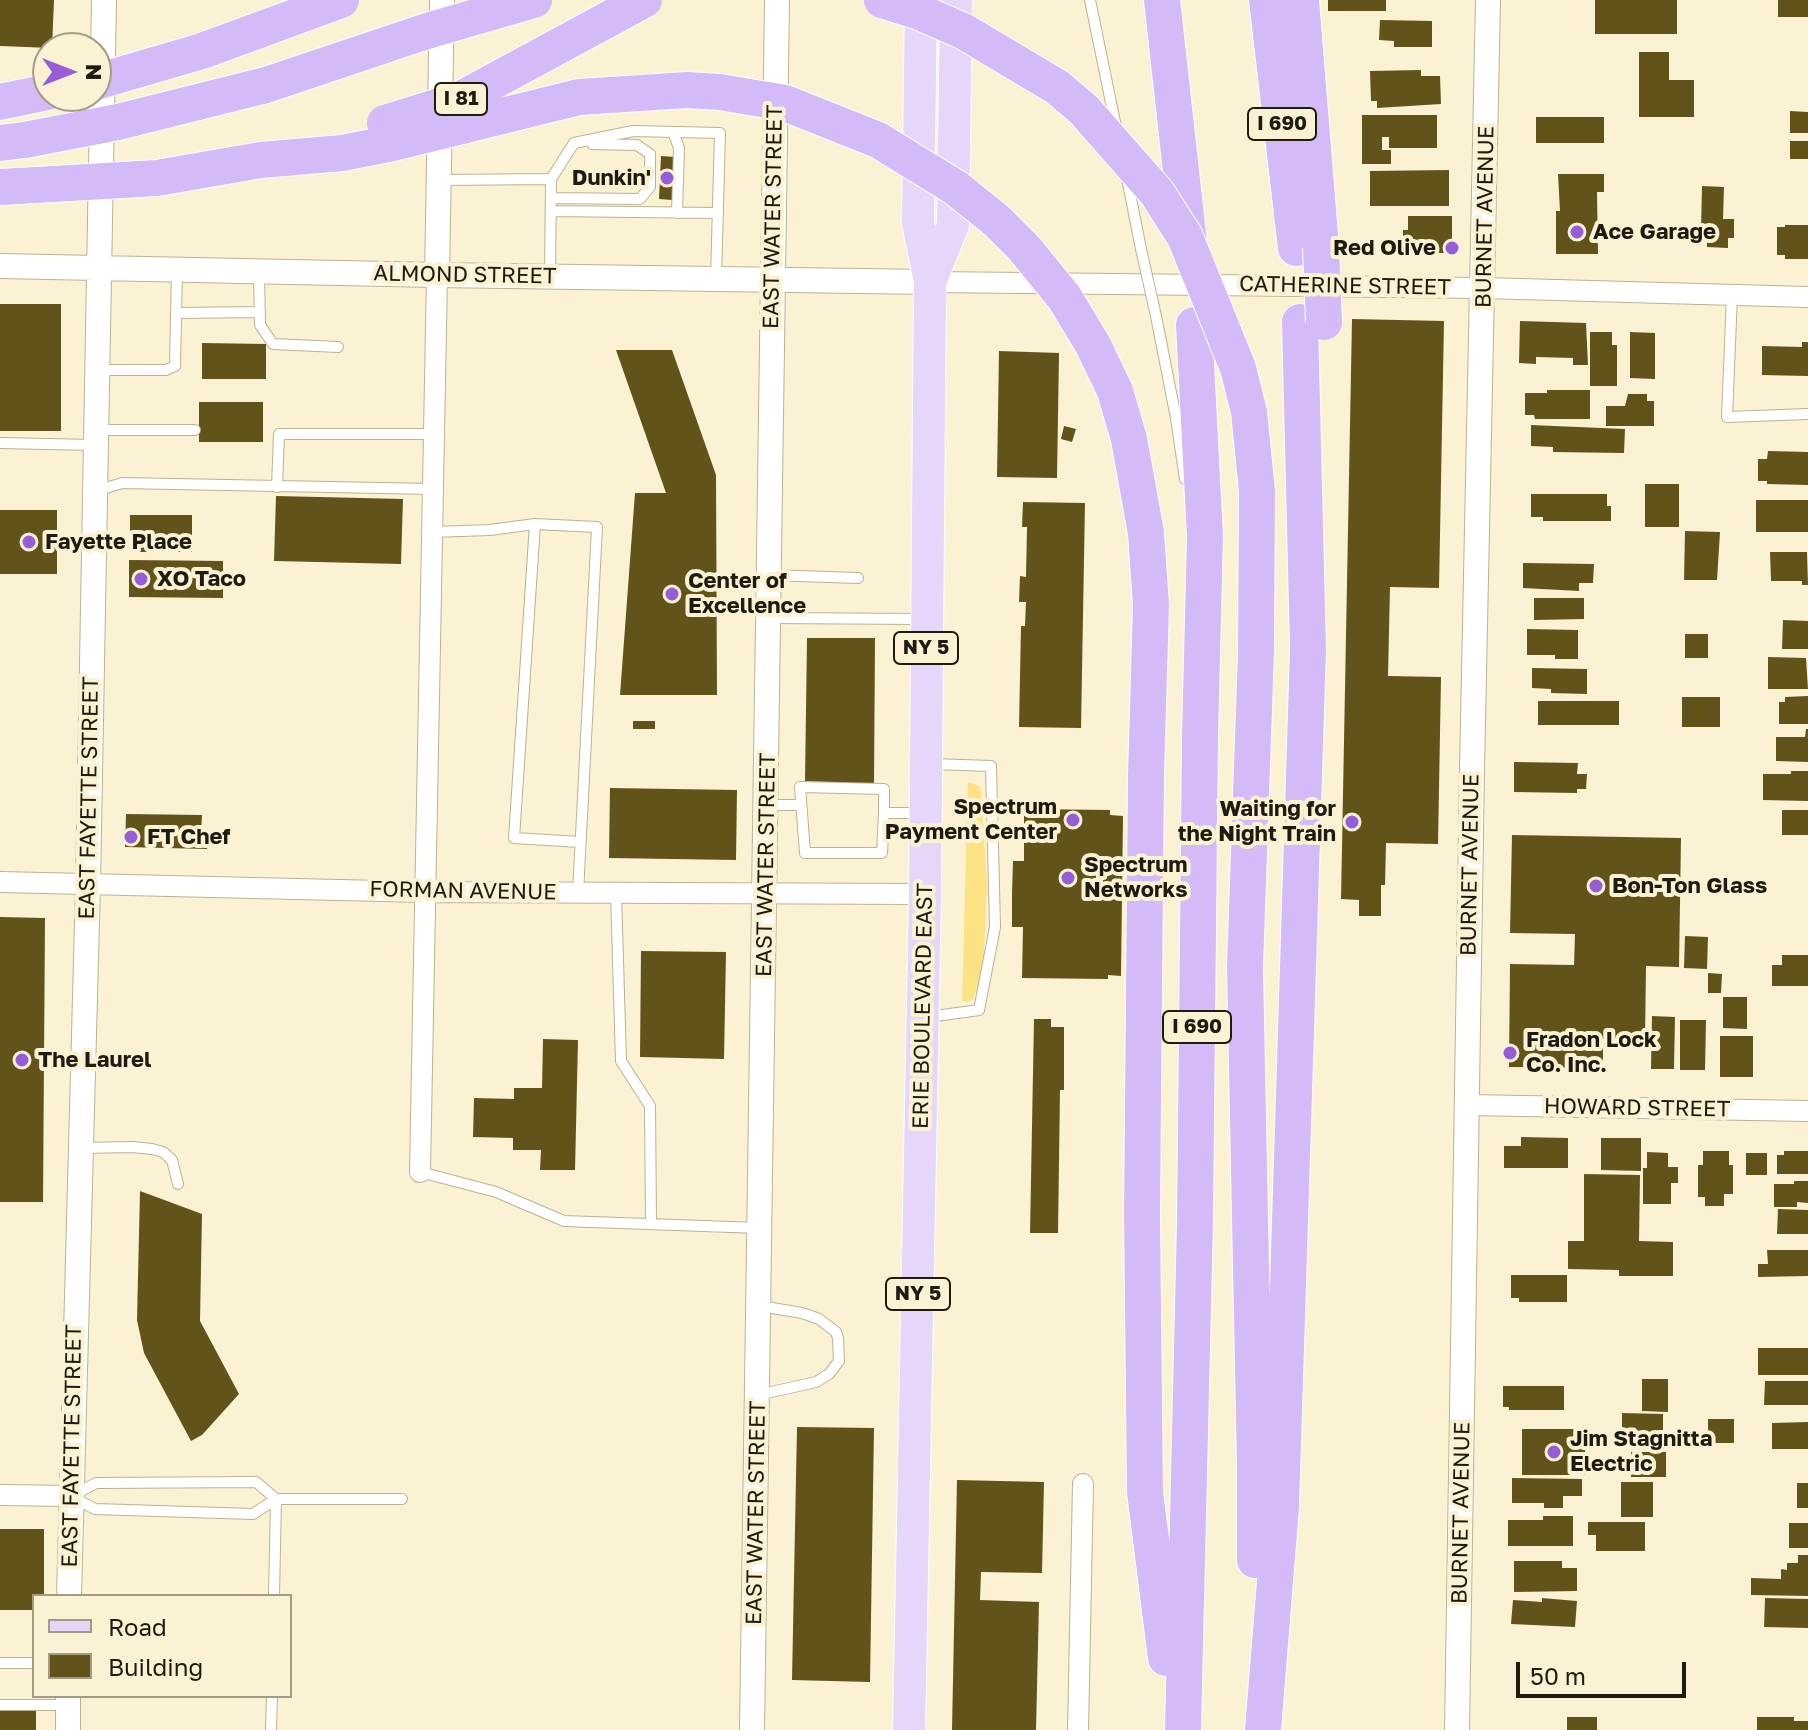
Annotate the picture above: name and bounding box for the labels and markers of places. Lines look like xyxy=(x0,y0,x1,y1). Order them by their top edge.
place label: Dunkin' xyxy=(572,165,651,191)
marker: Dunkin' xyxy=(658,169,676,187)
place label: Ace Garage xyxy=(1593,219,1716,245)
marker: Ace Garage xyxy=(1568,223,1586,241)
place label: Red Olive xyxy=(1333,235,1436,261)
marker: Red Olive xyxy=(1443,239,1461,257)
place label: Fayette Place xyxy=(45,529,192,555)
marker: Fayette Place xyxy=(20,533,38,551)
place label: XO Taco xyxy=(157,566,246,592)
place label: Center of Excellence xyxy=(688,568,806,620)
marker: XO Taco xyxy=(132,570,150,588)
marker: Center of Excellence xyxy=(663,585,681,603)
place label: Spectrum Payment Center xyxy=(885,794,1057,846)
place label: Waiting for the Night Train xyxy=(1178,796,1336,848)
marker: Spectrum Payment Center xyxy=(1064,811,1082,829)
marker: Waiting for the Night Train xyxy=(1343,813,1361,831)
place label: FT Chef xyxy=(147,824,230,850)
marker: FT Chef xyxy=(122,828,140,846)
place label: Spectrum Networks xyxy=(1084,852,1188,904)
marker: Spectrum Networks xyxy=(1059,869,1077,887)
place label: Bon-Ton Glass xyxy=(1612,873,1767,899)
marker: Bon-Ton Glass xyxy=(1587,877,1605,895)
place label: Fradon Lock Co. Inc. xyxy=(1526,1027,1657,1078)
marker: Fradon Lock Co. Inc. xyxy=(1501,1044,1519,1062)
place label: The Laurel xyxy=(38,1047,151,1073)
marker: The Laurel xyxy=(13,1051,31,1069)
place label: Jim Stagnitta Electric xyxy=(1570,1426,1712,1478)
marker: Jim Stagnitta Electric xyxy=(1545,1443,1563,1461)

